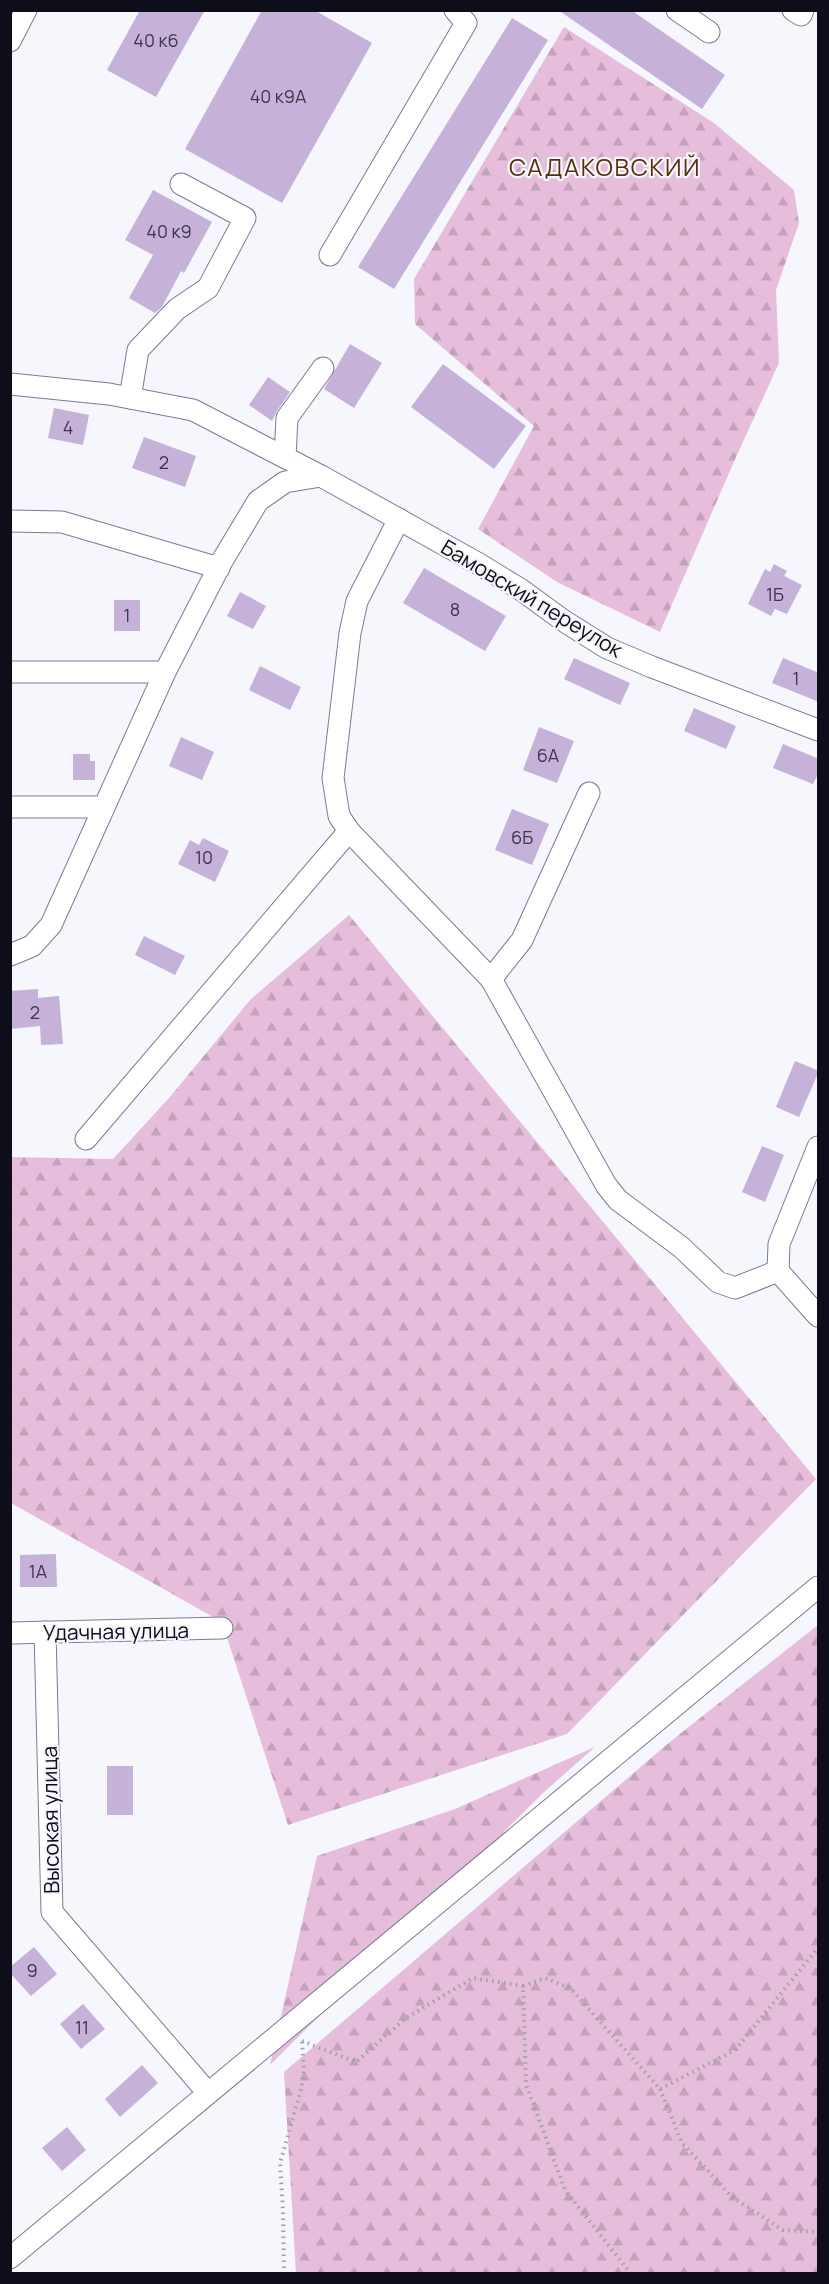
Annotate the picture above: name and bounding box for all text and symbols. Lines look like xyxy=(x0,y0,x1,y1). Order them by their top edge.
house number: 40 к6 xyxy=(133,28,179,52)
house number: 40 к9А xyxy=(250,84,307,108)
district label: САДАКОВСКИЙ xyxy=(509,150,701,183)
house number: 40 к9 xyxy=(146,219,192,243)
house number: 4 xyxy=(63,415,73,439)
house number: 2 xyxy=(159,450,169,474)
street label: Бамовский переулок xyxy=(436,533,628,664)
house number: 1Б xyxy=(766,582,784,606)
house number: 8 xyxy=(450,597,460,621)
house number: 1 xyxy=(123,603,131,627)
house number: 1 xyxy=(792,666,800,690)
house number: 6А xyxy=(537,743,560,767)
house number: 6Б xyxy=(511,825,533,849)
house number: 10 xyxy=(195,845,213,869)
house number: 2 xyxy=(30,1000,40,1024)
house number: 1А xyxy=(29,1559,48,1583)
street label: Удачная улица xyxy=(43,1616,189,1646)
street label: Высокая улица xyxy=(35,1746,65,1894)
house number: 9 xyxy=(26,1958,38,1982)
house number: 11 xyxy=(75,2015,89,2039)

